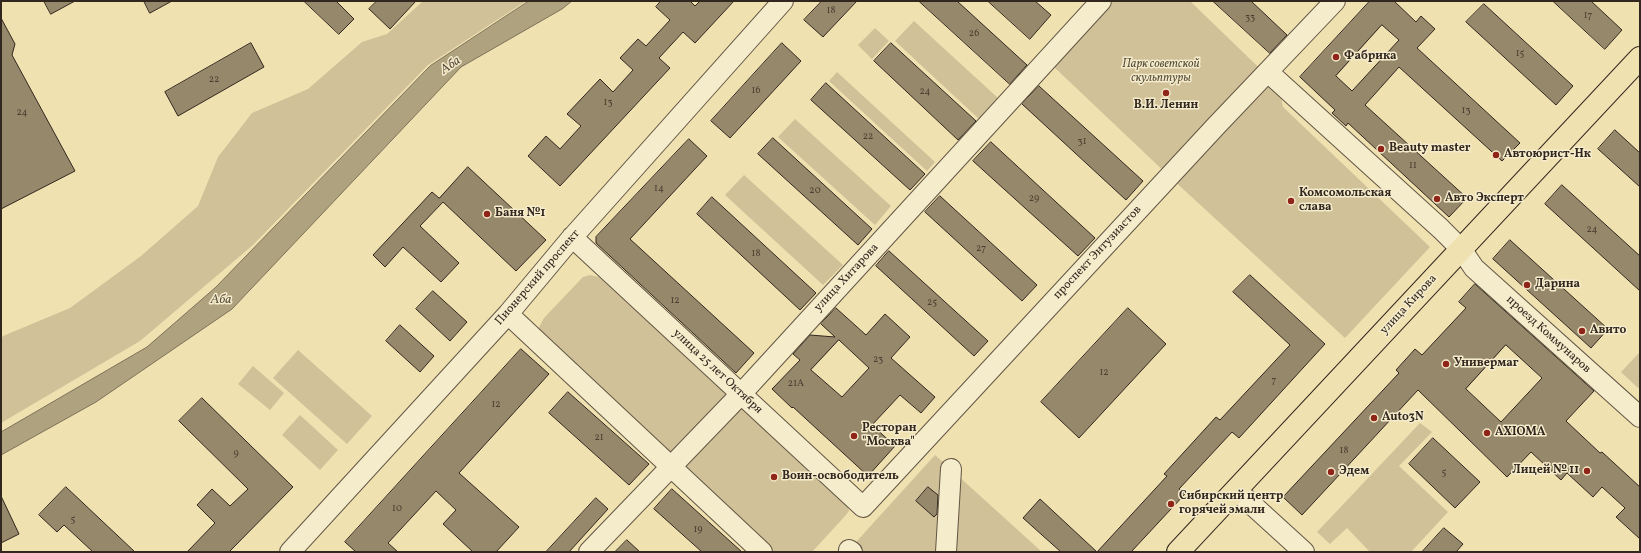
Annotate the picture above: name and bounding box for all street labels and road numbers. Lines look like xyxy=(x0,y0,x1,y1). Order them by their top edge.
street label: проспект Энтузиастов xyxy=(1051,203,1145,303)
street label: Пионерский проспект xyxy=(493,227,583,329)
street label: улица Хитарова xyxy=(812,241,882,315)
street label: улица Кирова xyxy=(1378,272,1440,338)
street label: проезд Коммунаров xyxy=(1503,293,1593,377)
street label: улица 25 лет Октября xyxy=(669,327,765,417)

